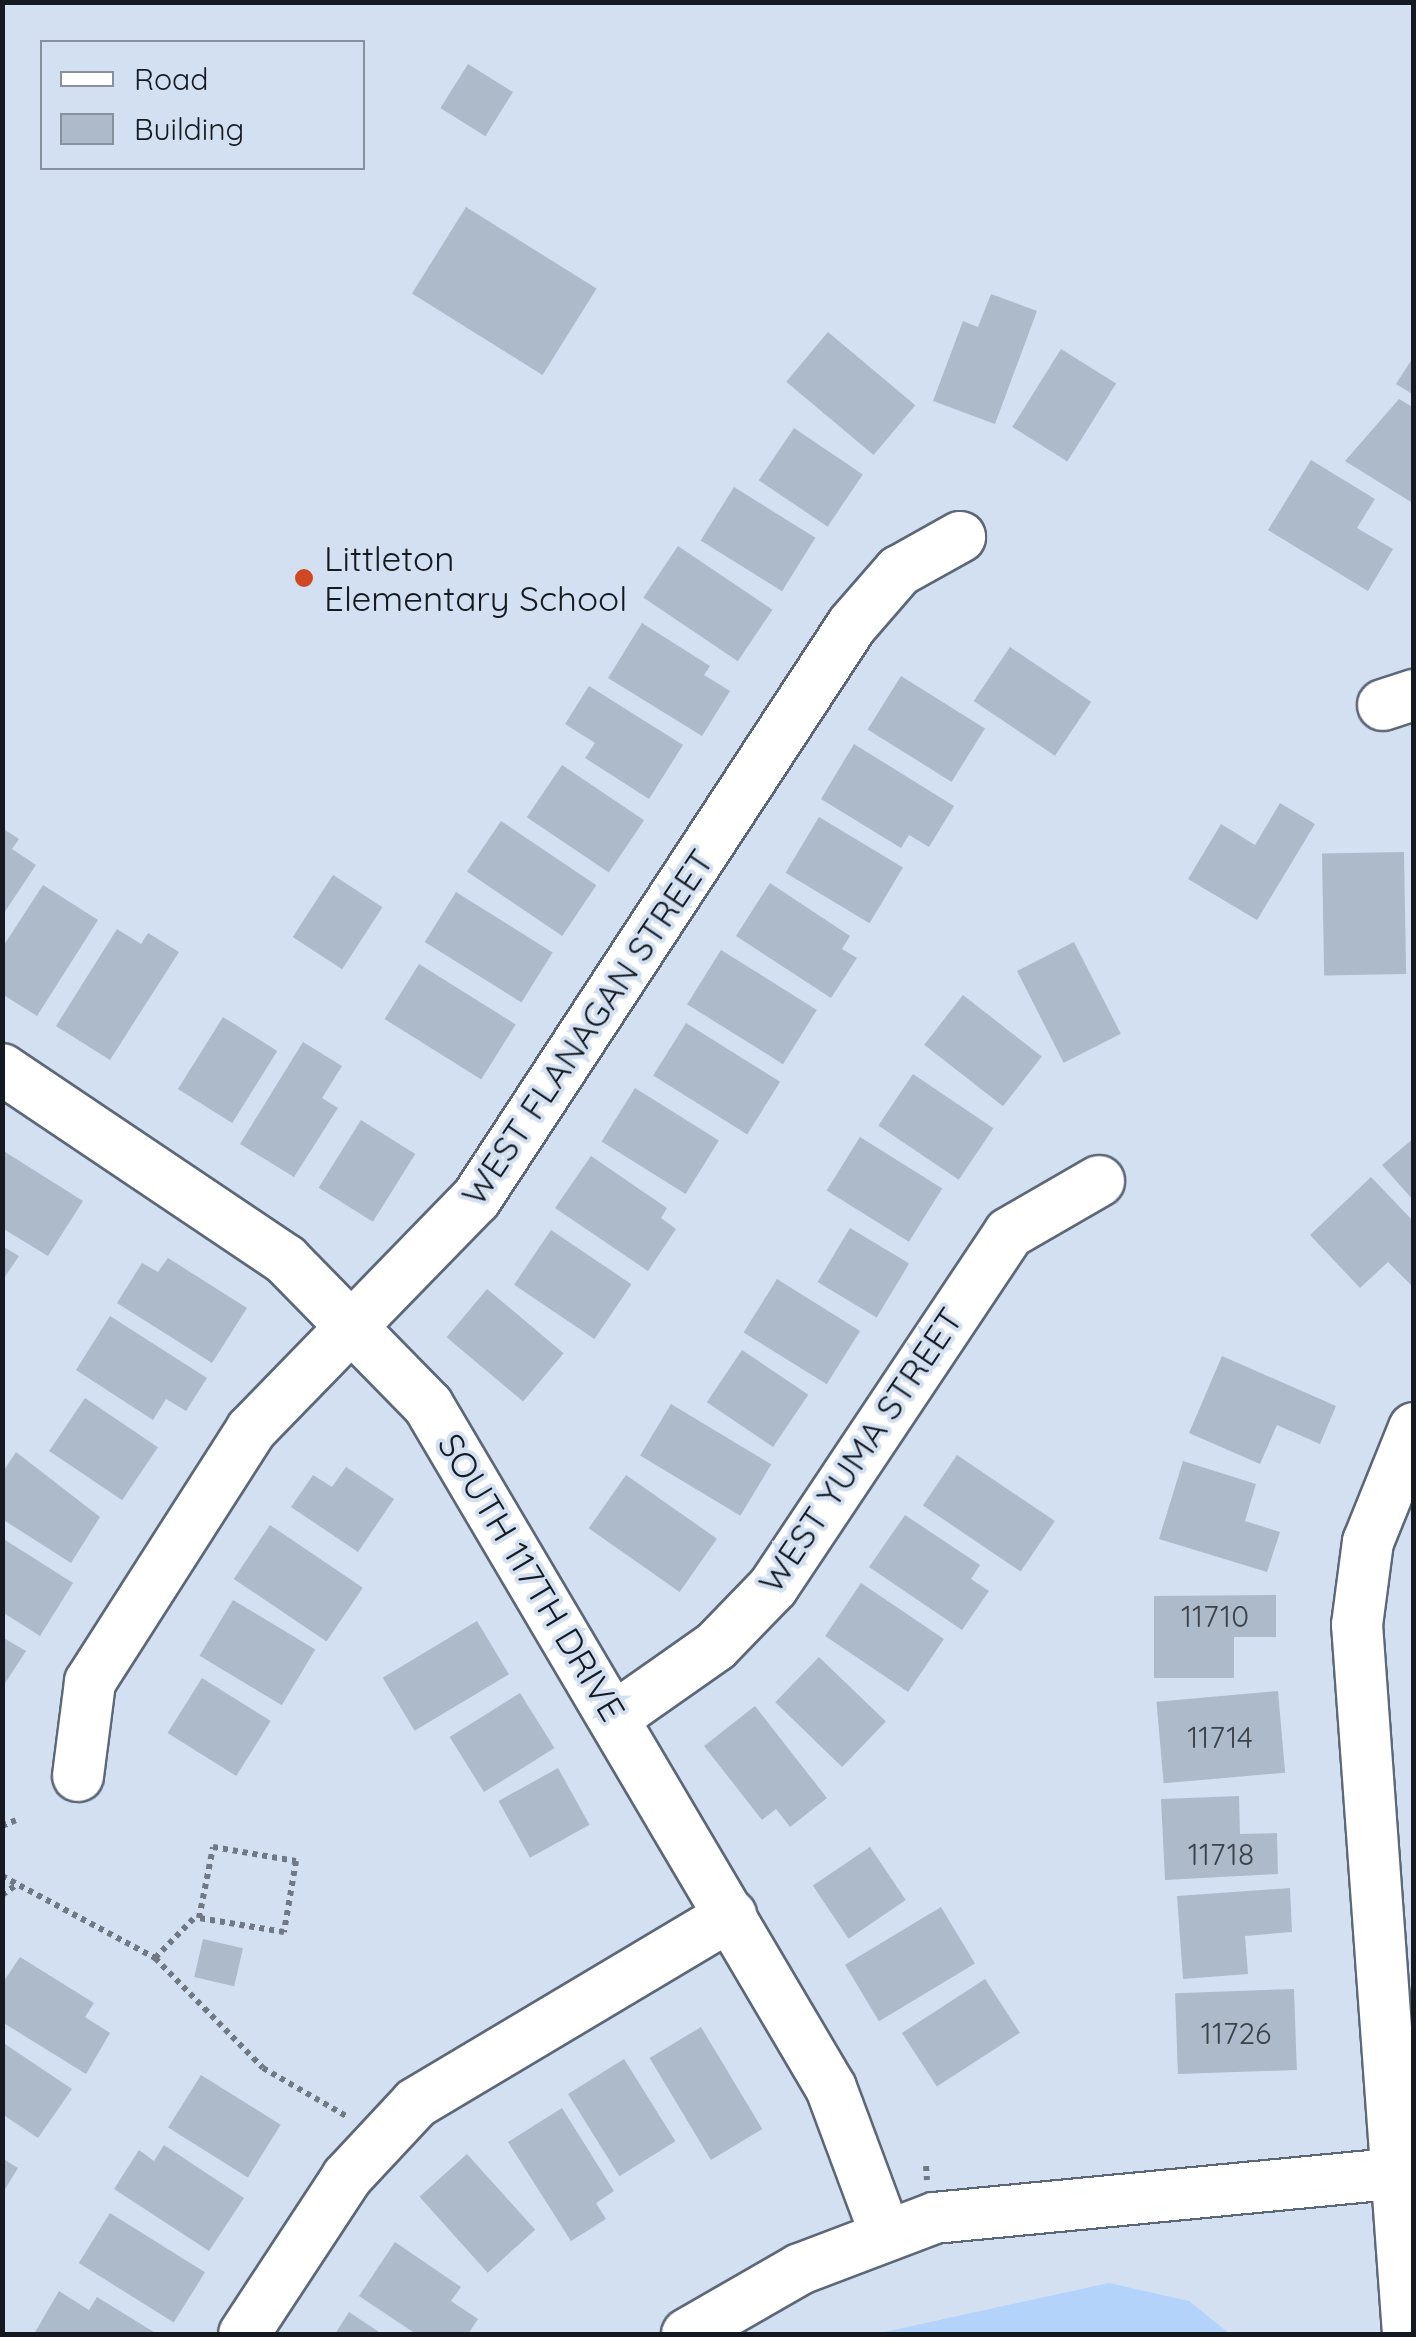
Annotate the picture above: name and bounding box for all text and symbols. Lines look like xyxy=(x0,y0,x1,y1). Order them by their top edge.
legend xyxy=(40,40,365,170)
text: Road xyxy=(134,60,208,98)
text: Building xyxy=(134,110,244,148)
place label: Littleton Elementary School xyxy=(324,537,627,619)
marker: Littleton Elementary School xyxy=(293,567,315,589)
street label: WEST FLANAGAN STREET xyxy=(452,841,722,1213)
street label: WEST YUMA STREET xyxy=(749,1300,971,1600)
street label: SOUTH 117TH DRIVE xyxy=(430,1426,634,1728)
house number: 11710 xyxy=(1181,1598,1249,1634)
house number: 11714 xyxy=(1187,1719,1253,1755)
house number: 11718 xyxy=(1188,1836,1254,1872)
house number: 11726 xyxy=(1201,2015,1271,2051)

